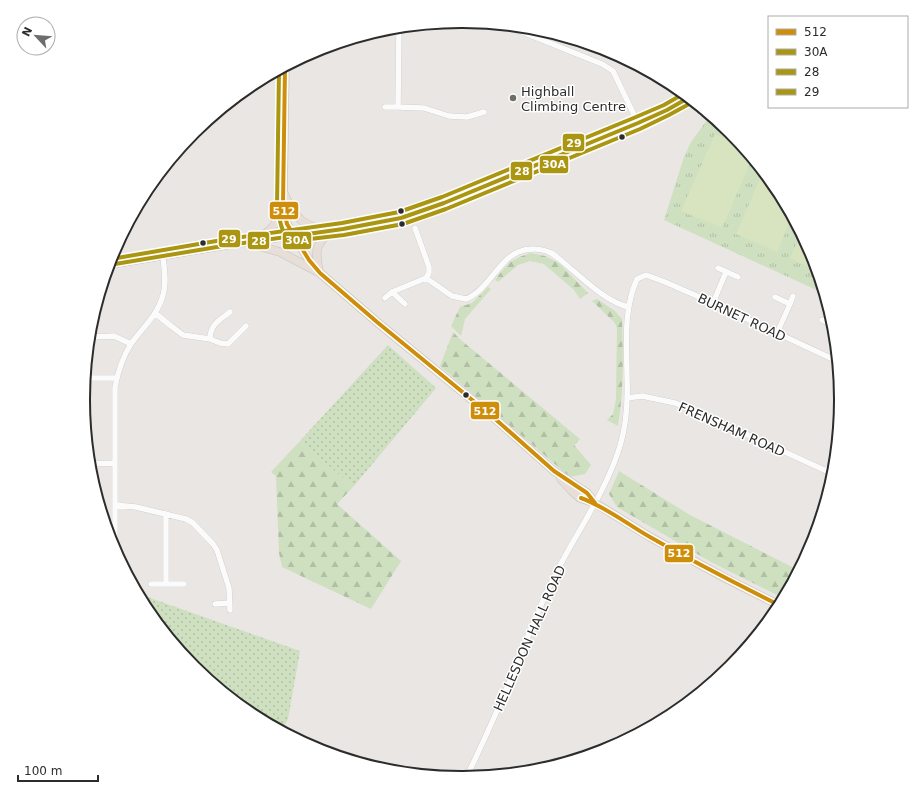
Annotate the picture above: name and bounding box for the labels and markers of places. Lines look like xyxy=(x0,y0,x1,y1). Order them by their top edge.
place label: Highball Climbing Centre xyxy=(521,84,626,114)
marker: Highball Climbing Centre xyxy=(508,93,518,103)
unlabelled marker xyxy=(617,132,627,142)
unlabelled marker xyxy=(396,206,406,216)
unlabelled marker xyxy=(397,219,407,229)
unlabelled marker xyxy=(198,238,208,248)
unlabelled marker xyxy=(461,390,471,400)

